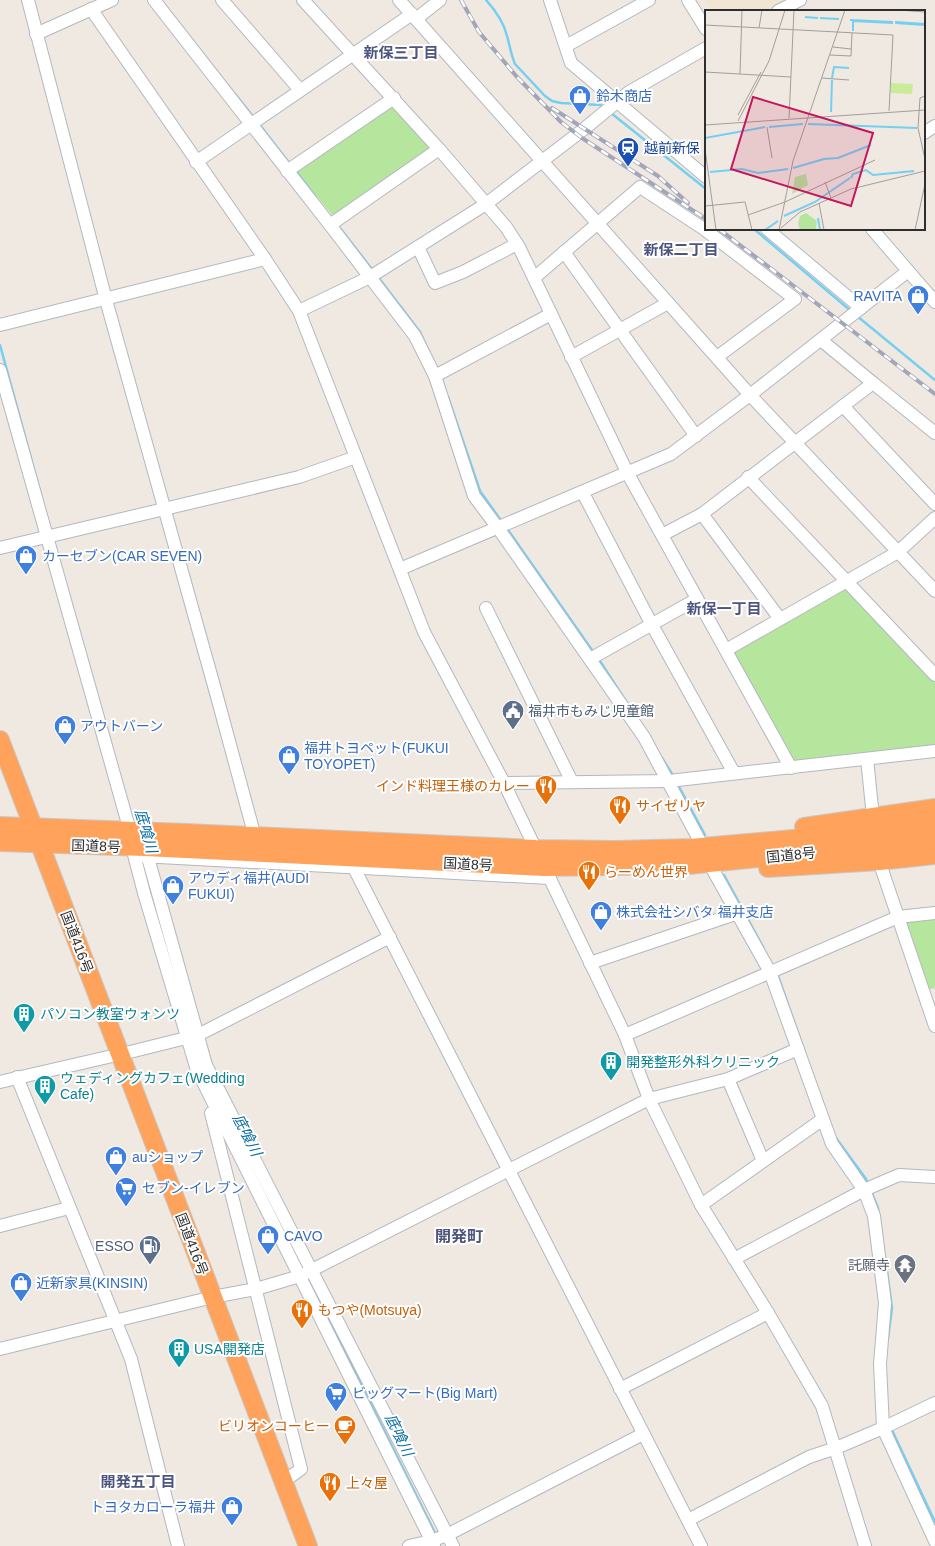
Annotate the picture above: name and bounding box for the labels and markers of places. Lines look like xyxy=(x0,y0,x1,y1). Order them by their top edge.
shop icon: 鈴木商店 xyxy=(567,83,593,116)
place label: 鈴木商店 xyxy=(596,88,652,104)
station icon: 越前新保 xyxy=(615,135,641,168)
place label: 越前新保 xyxy=(644,140,700,156)
shop icon: RAVITA xyxy=(905,283,931,316)
place label: RAVITA xyxy=(854,288,903,304)
shop icon: カーセブン(CAR SEVEN) xyxy=(13,543,39,576)
place label: カーセブン(CAR SEVEN) xyxy=(42,548,202,564)
public building icon: 福井市もみじ児童館 xyxy=(500,698,526,731)
place label: 福井市もみじ児童館 xyxy=(528,703,654,719)
shop icon: アウトバーン xyxy=(52,713,78,746)
place label: アウトバーン xyxy=(80,718,163,734)
place label: 福井トヨペット(FUKUI TOYOPET) xyxy=(304,740,449,772)
shop icon: 福井トヨペット(FUKUI TOYOPET) xyxy=(276,743,302,776)
restaurant icon: インド料理王様のカレー xyxy=(533,773,559,806)
place label: インド料理王様のカレー xyxy=(376,778,530,794)
restaurant icon: サイゼリヤ xyxy=(607,793,633,826)
place label: サイゼリヤ xyxy=(636,798,706,814)
restaurant icon: らーめん世界 xyxy=(576,859,602,892)
place label: らーめん世界 xyxy=(604,864,688,880)
place label: アウディ福井(AUDI FUKUI) xyxy=(188,870,309,902)
shop icon: アウディ福井(AUDI FUKUI) xyxy=(160,873,186,906)
shop icon: 株式会社シバタ 福井支店 xyxy=(588,899,614,932)
place label: 株式会社シバタ 福井支店 xyxy=(616,904,773,920)
building icon: パソコン教室ウォンツ xyxy=(11,1001,37,1034)
place label: パソコン教室ウォンツ xyxy=(40,1006,180,1022)
building icon: 開発整形外科クリニック xyxy=(598,1049,624,1082)
place label: 開発整形外科クリニック xyxy=(626,1054,780,1070)
place label: ウェディングカフェ(Wedding Cafe) xyxy=(60,1070,245,1102)
building icon: ウェディングカフェ(Wedding Cafe) xyxy=(32,1073,58,1106)
shop icon: auショップ xyxy=(103,1144,129,1177)
place label: auショップ xyxy=(132,1149,204,1165)
supermarket icon: セブン-イレブン xyxy=(113,1175,139,1208)
place label: セブン-イレブン xyxy=(142,1180,245,1196)
shop icon: CAVO xyxy=(255,1223,281,1256)
place label: CAVO xyxy=(284,1228,323,1244)
fuel station icon: ESSO xyxy=(137,1233,163,1266)
place label: ESSO xyxy=(95,1238,134,1254)
temple icon: 託願寺 xyxy=(892,1252,918,1285)
place label: 託願寺 xyxy=(848,1257,890,1273)
shop icon: 近新家具(KINSIN) xyxy=(8,1270,34,1303)
place label: 近新家具(KINSIN) xyxy=(36,1275,148,1291)
restaurant icon: もつや(Motsuya) xyxy=(289,1297,315,1330)
place label: もつや(Motsuya) xyxy=(318,1302,422,1318)
building icon: USA開発店 xyxy=(166,1336,192,1369)
place label: USA開発店 xyxy=(194,1341,265,1357)
supermarket icon: ビッグマート(Big Mart) xyxy=(323,1380,349,1413)
place label: ビッグマート(Big Mart) xyxy=(352,1385,497,1401)
cafe icon: ビリオンコーヒー xyxy=(332,1413,358,1446)
place label: ビリオンコーヒー xyxy=(218,1418,330,1434)
restaurant icon: 上々屋 xyxy=(317,1470,343,1503)
place label: 上々屋 xyxy=(346,1475,388,1491)
shop icon: トヨタカローラ福井 xyxy=(219,1494,245,1527)
place label: トヨタカローラ福井 xyxy=(90,1499,216,1515)

